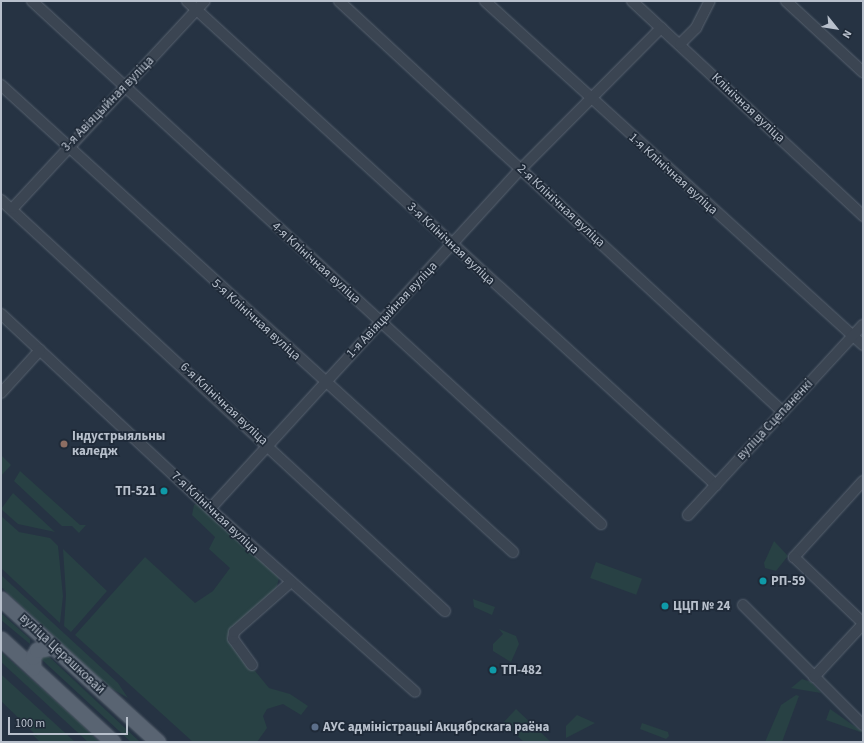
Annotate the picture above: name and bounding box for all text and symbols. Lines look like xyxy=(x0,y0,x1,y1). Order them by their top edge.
north arrow xyxy=(816,8,856,48)
text: N xyxy=(839,27,855,41)
street label: 3-я Авіяцыйная вуліца xyxy=(59,53,157,155)
street label: Клінічная вуліца xyxy=(708,70,788,146)
street label: 1-я Клінічная вуліца xyxy=(625,130,721,218)
street label: 2-я Клінічная вуліца xyxy=(514,161,608,251)
street label: 3-я Клінічная вуліца xyxy=(404,199,498,289)
street label: 4-я Клінічная вуліца xyxy=(268,219,364,307)
street label: 1-я Авіяцыйная вуліца xyxy=(343,259,441,361)
street label: 5-я Клінічная вуліца xyxy=(208,276,304,364)
street label: 6-я Клінічная вуліца xyxy=(177,359,271,449)
street label: вуліца Сцепаненкі xyxy=(734,376,816,464)
place label: Індустрыяльны каледж xyxy=(72,429,165,460)
marker: Індустрыяльны каледж xyxy=(59,439,69,449)
street label: 7-я Клінічная вуліца xyxy=(168,468,262,558)
place label: ТП-521 xyxy=(115,483,156,499)
marker: ТП-521 xyxy=(159,486,169,496)
place label: РП-59 xyxy=(771,573,805,589)
marker: РП-59 xyxy=(758,576,768,586)
place label: ЦЦП № 24 xyxy=(673,598,730,614)
marker: ЦЦП № 24 xyxy=(660,601,670,611)
street label: вуліца Церашковай xyxy=(16,610,108,698)
place label: ТП-482 xyxy=(501,662,542,678)
marker: ТП-482 xyxy=(488,665,498,675)
scale bar xyxy=(10,709,130,735)
text: 100 m xyxy=(15,715,45,732)
place label: АУС адміністрацыі Акцябрскага раёна xyxy=(323,719,549,735)
marker: АУС адміністрацыі Акцябрскага раёна xyxy=(310,722,320,732)

